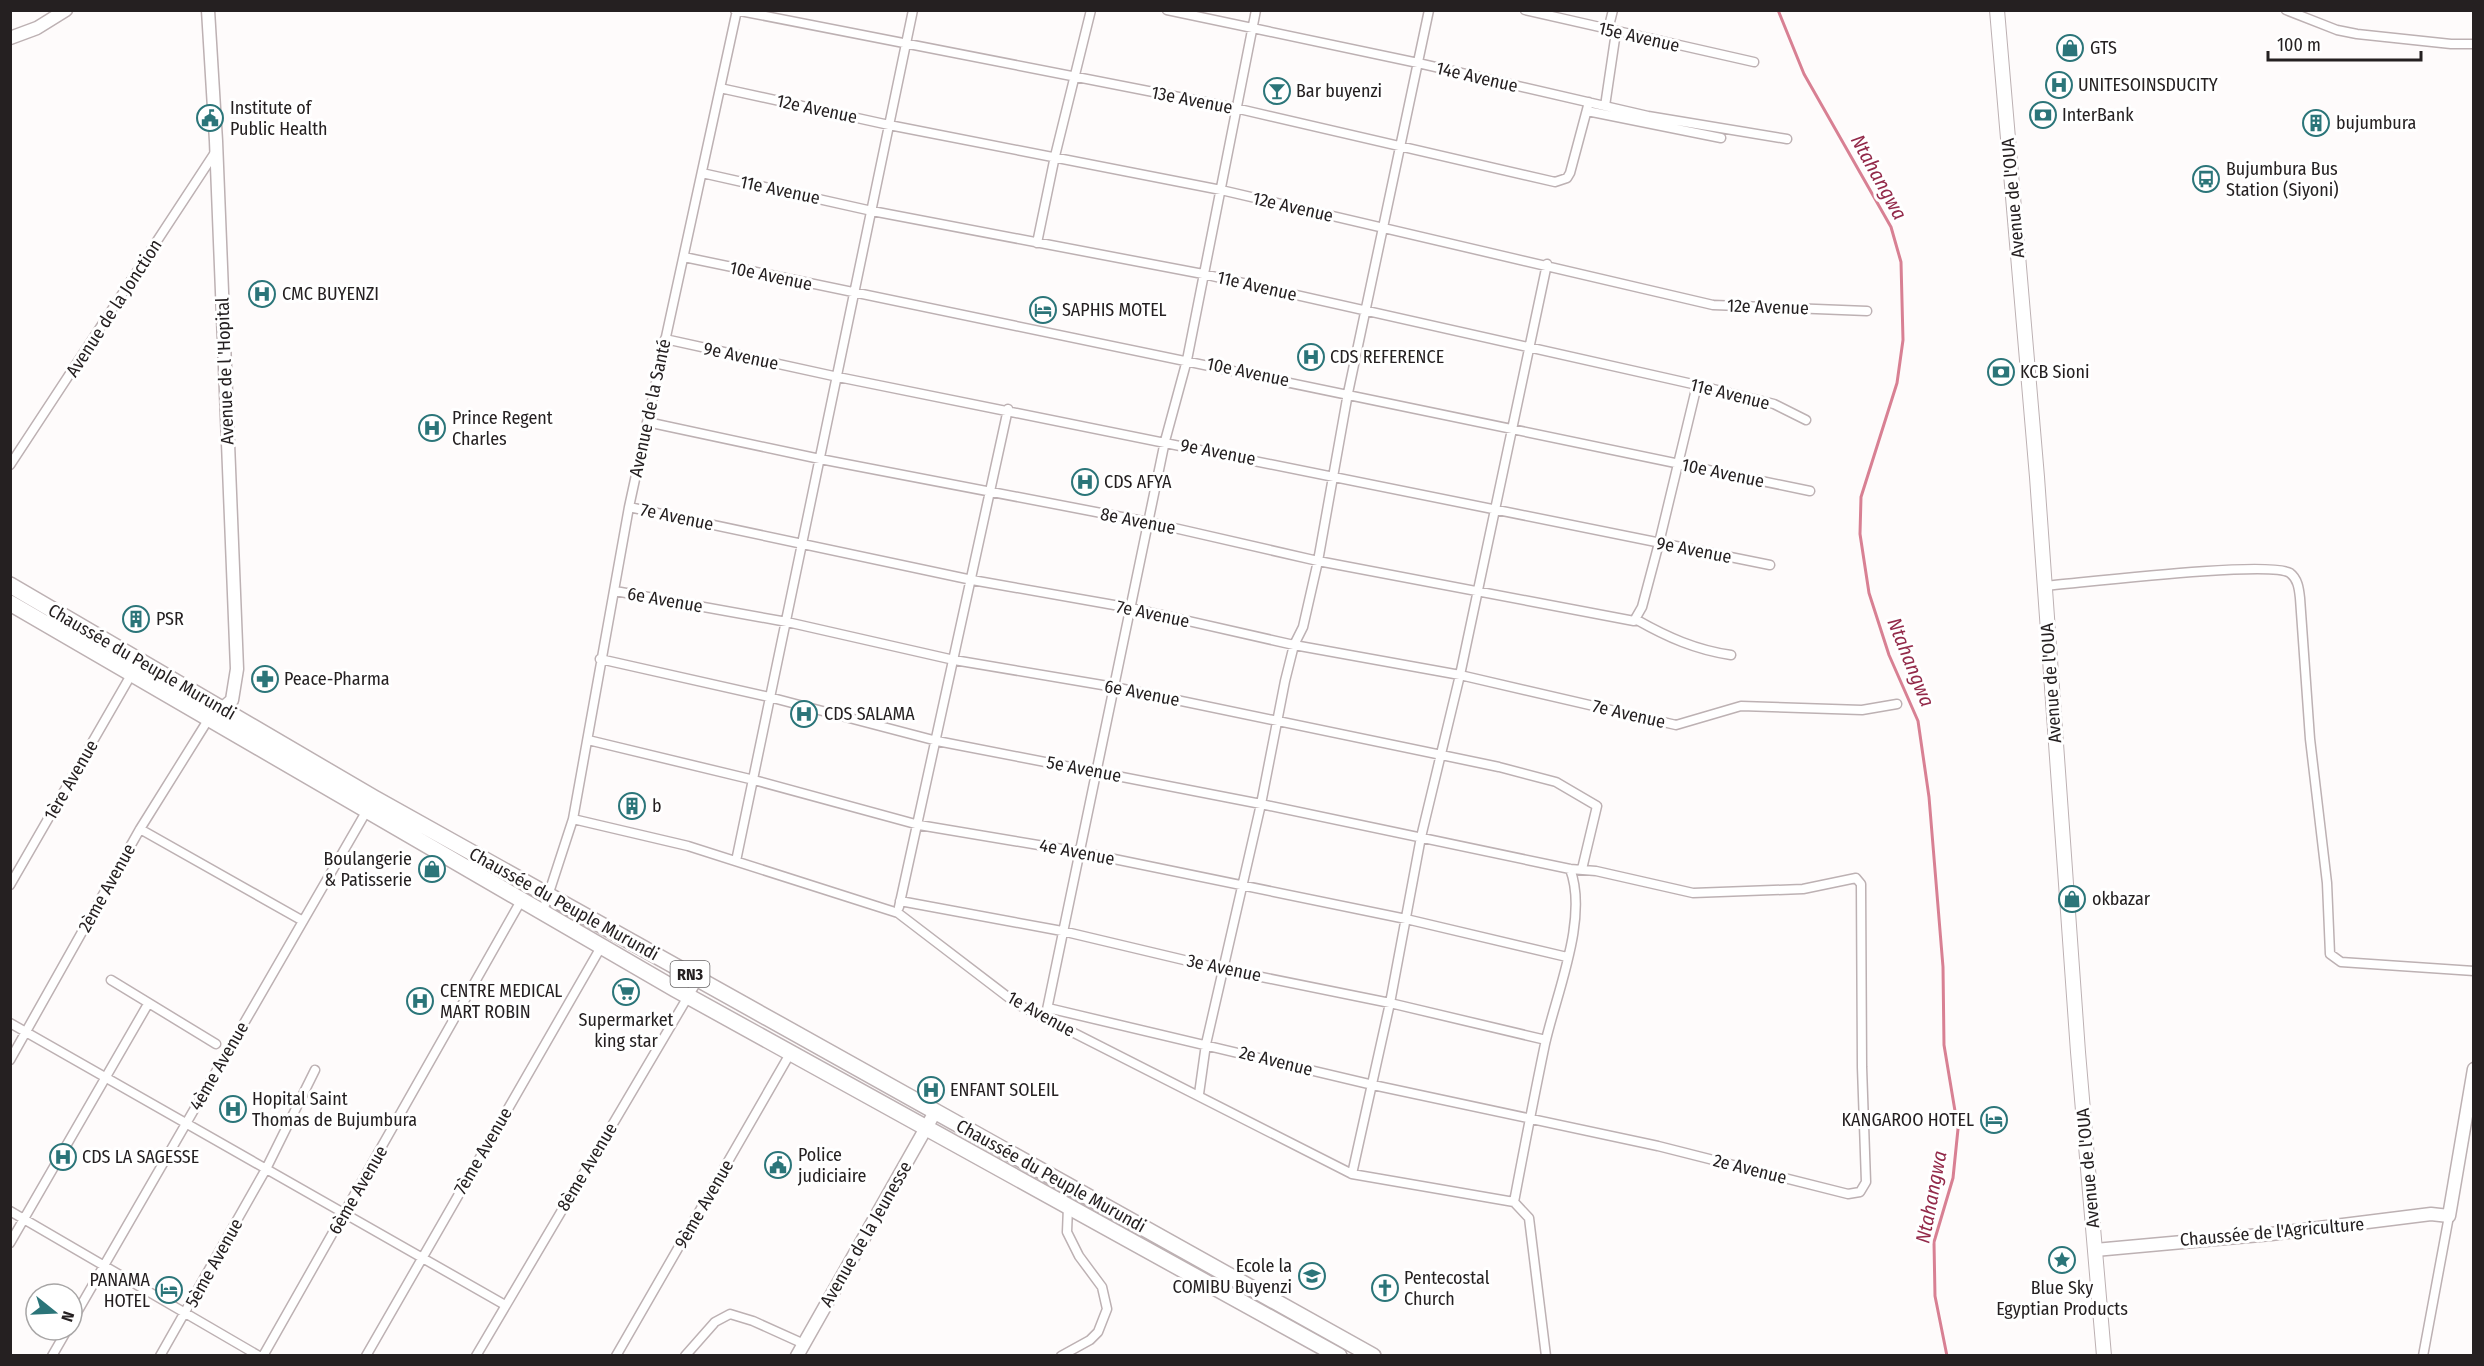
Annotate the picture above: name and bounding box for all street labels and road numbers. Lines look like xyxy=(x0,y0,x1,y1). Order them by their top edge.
street label: 15e Avenue xyxy=(1596,17,1682,57)
street label: 14e Avenue xyxy=(1434,57,1520,97)
street label: 13e Avenue xyxy=(1149,81,1235,119)
street label: 12e Avenue xyxy=(775,90,859,128)
street label: Avenue de l'OUA xyxy=(1997,137,2029,259)
street label: 11e Avenue xyxy=(738,171,822,209)
street label: 12e Avenue xyxy=(1251,187,1335,227)
street label: Avenue de la Jonction xyxy=(61,235,167,381)
street label: 10e Avenue xyxy=(728,257,814,295)
street label: 11e Avenue xyxy=(1215,266,1299,306)
street label: 12e Avenue xyxy=(1727,295,1809,319)
street label: Avenue de l 'Hopital xyxy=(211,297,239,445)
street label: Avenue de la Santé xyxy=(625,337,675,479)
street label: 9e Avenue xyxy=(702,337,781,375)
street label: 10e Avenue xyxy=(1205,353,1291,391)
street label: 11e Avenue xyxy=(1688,374,1772,414)
street label: 9e Avenue xyxy=(1179,434,1257,470)
street label: 10e Avenue xyxy=(1680,454,1766,492)
street label: 7e Avenue xyxy=(639,499,716,535)
street label: 8e Avenue xyxy=(1098,503,1178,539)
street label: 9e Avenue xyxy=(1655,532,1733,568)
street label: 6e Avenue xyxy=(626,583,705,617)
street label: 7e Avenue xyxy=(1115,596,1192,632)
street label: Chaussée du Peuple Murundi xyxy=(44,599,240,725)
street label: Avenue de l'OUA xyxy=(2036,622,2066,744)
street label: 6e Avenue xyxy=(1103,675,1182,711)
street label: 7e Avenue xyxy=(1590,695,1668,733)
street label: 1ère Avenue xyxy=(39,736,103,824)
street label: 5e Avenue xyxy=(1045,751,1123,787)
street label: 4e Avenue xyxy=(1038,834,1116,870)
street label: 2ème Avenue xyxy=(74,840,140,936)
street label: Chaussée du Peuple Murundi xyxy=(465,843,663,965)
street label: 3e Avenue xyxy=(1185,949,1263,987)
road number: RN3 xyxy=(670,961,710,987)
street label: 1e Avenue xyxy=(1003,986,1079,1042)
street label: 4ème Avenue xyxy=(185,1018,253,1114)
street label: 2e Avenue xyxy=(1237,1041,1315,1081)
street label: 7ème Avenue xyxy=(449,1104,517,1198)
street label: Avenue de l'OUA xyxy=(2072,1107,2104,1229)
street label: Chaussée du Peuple Murundi xyxy=(952,1115,1150,1237)
street label: 8ème Avenue xyxy=(552,1119,622,1215)
street label: 6ème Avenue xyxy=(324,1142,392,1238)
street label: 2e Avenue xyxy=(1711,1149,1789,1189)
street label: 9ème Avenue xyxy=(670,1156,738,1252)
street label: Avenue de la Jeunesse xyxy=(815,1157,917,1311)
street label: Chaussée de l'Agriculture xyxy=(2179,1213,2365,1251)
street label: 5ème Avenue xyxy=(181,1215,247,1311)

